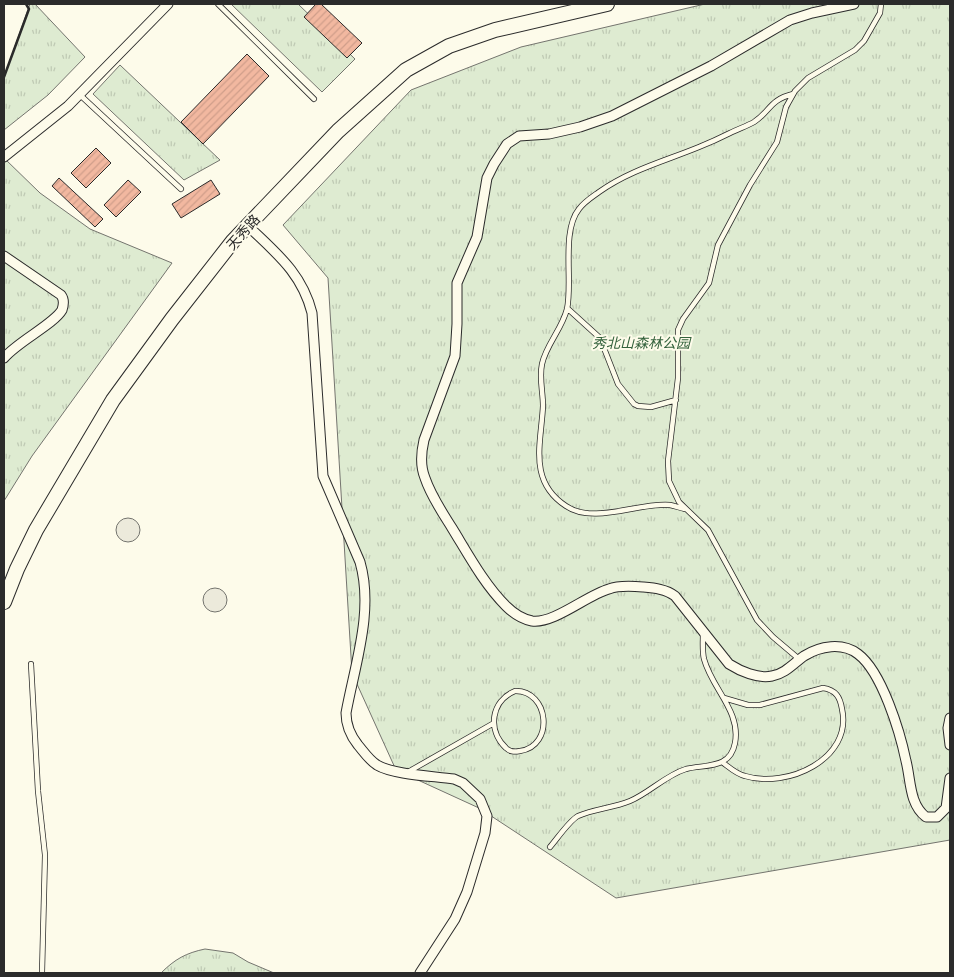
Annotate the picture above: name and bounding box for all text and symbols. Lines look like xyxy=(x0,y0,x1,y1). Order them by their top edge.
street label: 天秀路 xyxy=(222,210,264,254)
park label: 秀北山森林公园 xyxy=(592,333,692,352)

